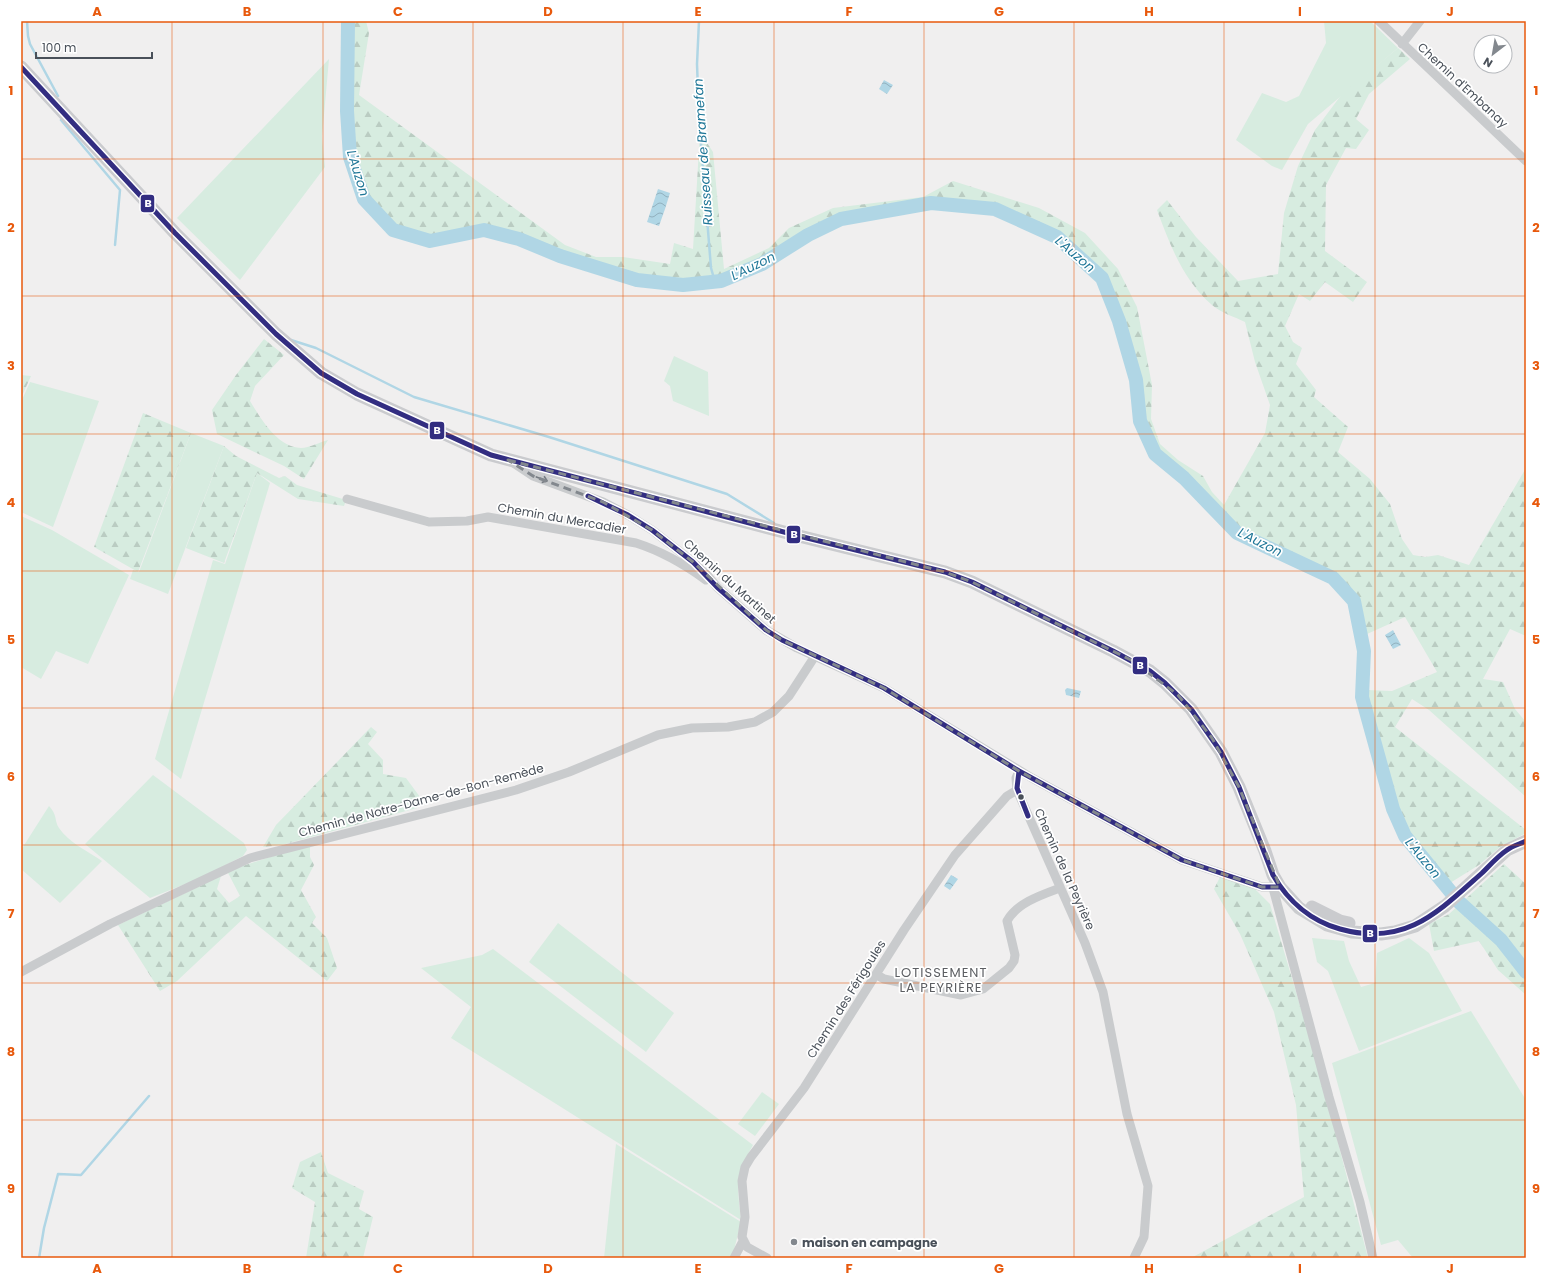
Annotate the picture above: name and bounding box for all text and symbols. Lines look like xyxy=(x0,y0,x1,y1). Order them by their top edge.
text: A xyxy=(92,2,102,21)
text: B xyxy=(243,2,252,21)
text: C xyxy=(393,2,403,21)
text: D xyxy=(543,2,553,21)
text: E xyxy=(694,2,702,21)
text: F xyxy=(845,2,853,21)
text: G xyxy=(994,2,1004,21)
text: H xyxy=(1144,2,1154,21)
text: I xyxy=(1298,2,1302,21)
text: J xyxy=(1446,2,1454,21)
scale bar xyxy=(36,34,152,60)
north arrow xyxy=(1473,34,1513,74)
text: 100 m xyxy=(42,39,76,56)
street label: Chemin d'Embanay xyxy=(1414,39,1512,132)
text: N xyxy=(1480,54,1496,72)
water label: Ruisseau de Bramefan xyxy=(688,78,718,226)
text: 1 xyxy=(9,81,13,100)
text: 1 xyxy=(1534,81,1538,100)
water label: L'Auzon xyxy=(342,148,374,198)
line badge: B xyxy=(140,194,155,213)
text: B xyxy=(144,195,152,211)
text: 2 xyxy=(7,218,15,237)
text: 2 xyxy=(1532,218,1540,237)
water label: L'Auzon xyxy=(1051,231,1099,277)
water label: L'Auzon xyxy=(728,247,778,285)
text: 3 xyxy=(7,356,15,375)
text: 3 xyxy=(1532,356,1540,375)
line badge: B xyxy=(429,421,445,440)
text: B xyxy=(433,422,441,438)
one-way arrow xyxy=(536,476,548,484)
text: 4 xyxy=(7,493,16,512)
text: 4 xyxy=(1532,493,1541,512)
street label: Chemin du Mercadier xyxy=(496,498,628,538)
water label: L'Auzon xyxy=(1235,523,1285,561)
line badge: B xyxy=(786,525,801,544)
text: B xyxy=(790,526,798,542)
street label: Chemin du Martinet xyxy=(680,535,780,627)
text: 5 xyxy=(7,630,15,649)
text: 5 xyxy=(1532,630,1540,649)
line badge: B xyxy=(1132,656,1148,675)
text: B xyxy=(1136,657,1144,673)
street label: Chemin de Notre-Dame-de-Bon-Remède xyxy=(297,759,545,841)
text: 6 xyxy=(7,767,15,786)
text: 6 xyxy=(1532,767,1540,786)
unlabelled marker xyxy=(1016,792,1026,802)
street label: Chemin de la Peyrière xyxy=(1030,805,1100,933)
water label: L'Auzon xyxy=(1401,834,1445,882)
text: 7 xyxy=(8,904,15,923)
text: 7 xyxy=(1533,904,1540,923)
line badge: B xyxy=(1362,924,1378,943)
text: B xyxy=(1366,925,1374,941)
street label: Chemin des Férigoules xyxy=(803,937,889,1061)
district label: LOTISSEMENT LA PEYRIÈRE xyxy=(894,963,988,997)
text: 8 xyxy=(7,1042,15,1061)
text: 8 xyxy=(1532,1042,1540,1061)
text: 9 xyxy=(7,1179,15,1198)
text: 9 xyxy=(1532,1179,1540,1198)
place label: maison en campagne xyxy=(802,1234,938,1251)
marker: maison en campagne xyxy=(789,1237,799,1247)
text: A xyxy=(92,1259,102,1278)
text: B xyxy=(243,1259,252,1278)
text: C xyxy=(393,1259,403,1278)
text: D xyxy=(543,1259,553,1278)
text: E xyxy=(694,1259,702,1278)
text: F xyxy=(845,1259,853,1278)
text: G xyxy=(994,1259,1004,1278)
text: H xyxy=(1144,1259,1154,1278)
text: I xyxy=(1298,1259,1302,1278)
text: J xyxy=(1446,1259,1454,1278)

